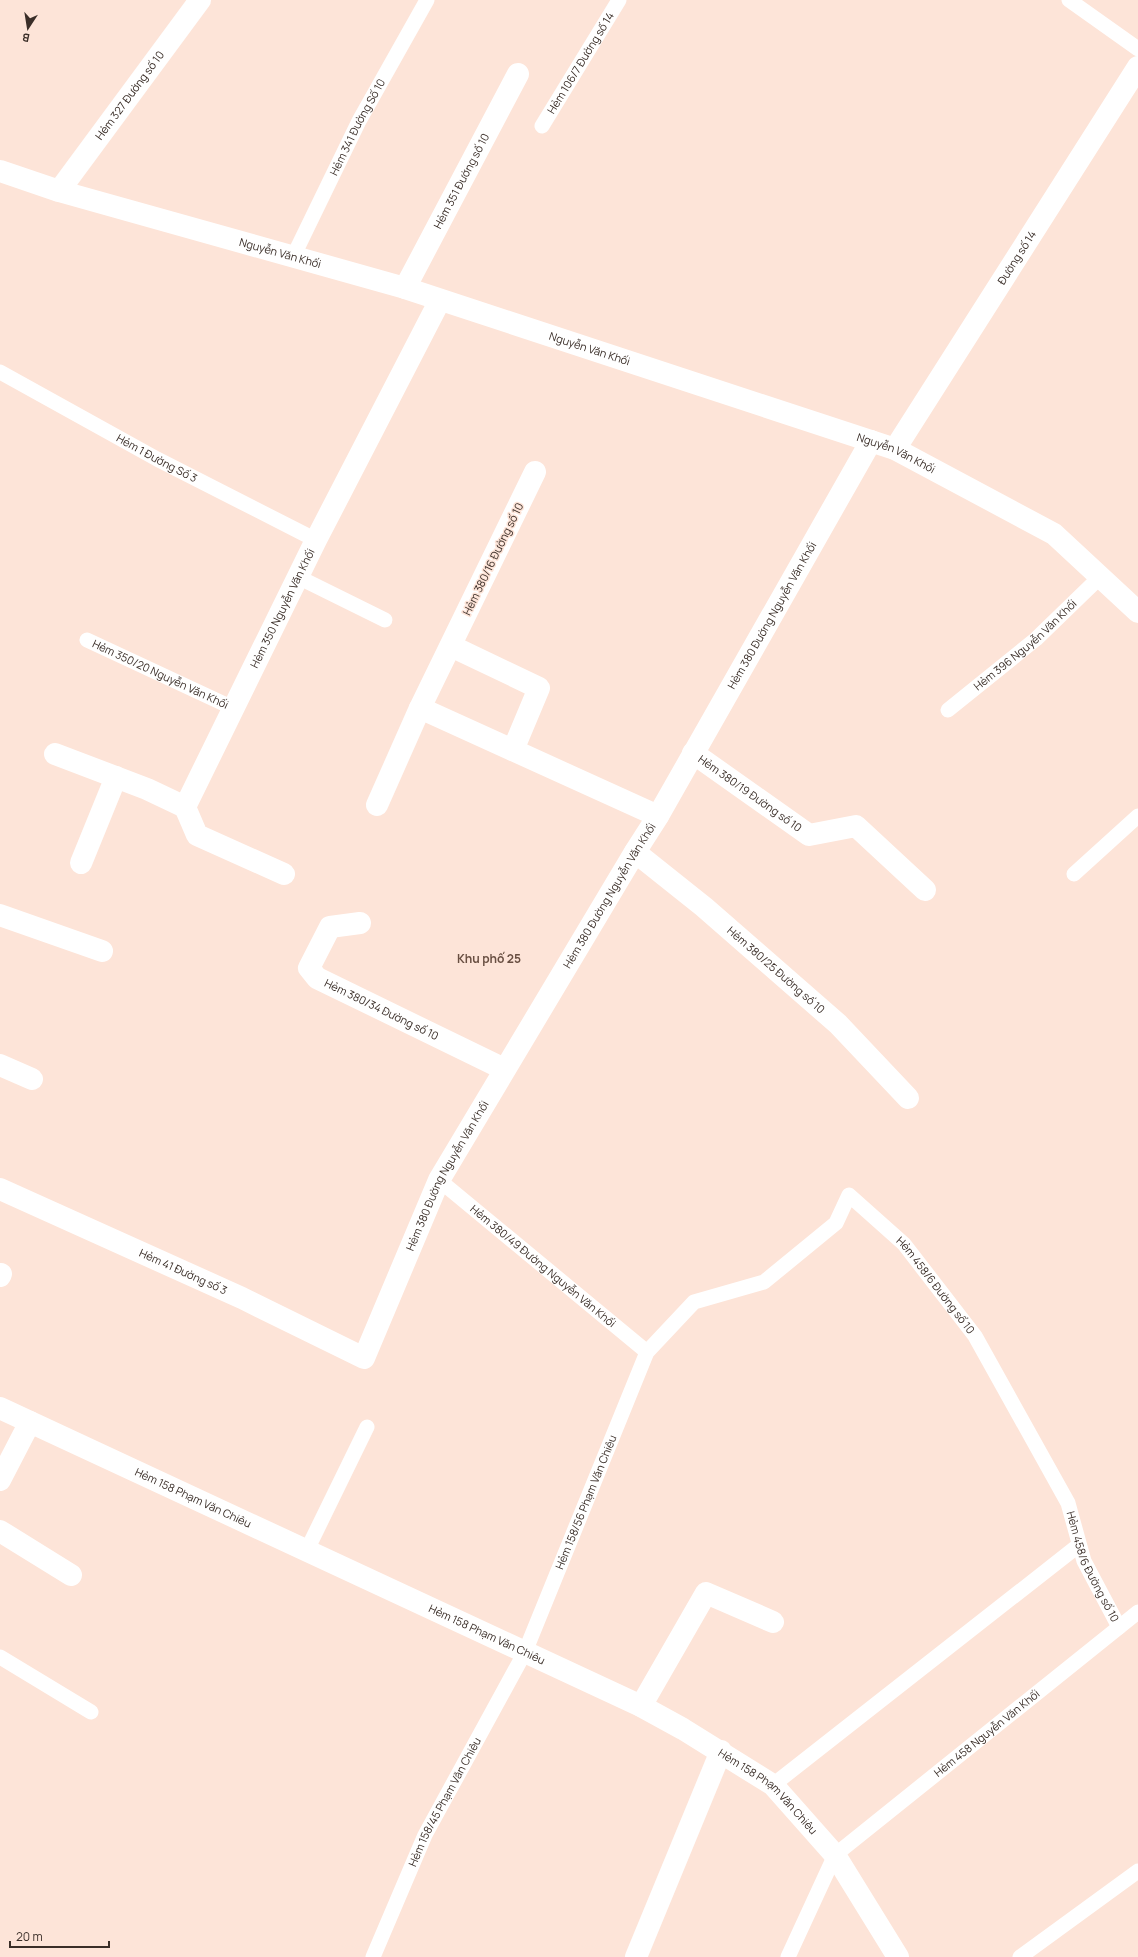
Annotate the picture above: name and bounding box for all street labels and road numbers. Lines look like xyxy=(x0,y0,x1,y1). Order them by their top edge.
street label: Hẻm 106/7 Đường số 14 xyxy=(543,9,617,116)
street label: Hẻm 327 Đường số 10 xyxy=(91,47,167,142)
street label: Hẻm 341 Đường Số 10 xyxy=(326,76,388,178)
street label: Hẻm 351 Đường số 10 xyxy=(430,130,492,231)
street label: Đường số 14 xyxy=(994,227,1039,287)
street label: Nguyễn Văn Khối xyxy=(238,234,323,271)
street label: Nguyễn Văn Khối xyxy=(547,328,632,368)
street label: Nguyễn Văn Khối xyxy=(855,429,938,476)
street label: Hẻm 1 Đường Số 3 xyxy=(114,430,200,485)
street label: Hẻm 380/16 Đường số 10 xyxy=(459,500,526,618)
street label: Hẻm 380 Đường Nguyễn Văn Khối xyxy=(724,539,819,692)
street label: Hẻm 350 Nguyễn Văn Khối xyxy=(246,546,318,670)
street label: Hẻm 396 Nguyễn Văn Khối xyxy=(970,596,1080,693)
street label: Hẻm 350/20 Nguyễn Văn Khối xyxy=(90,636,231,712)
street label: Hẻm 380/19 Đường số 10 xyxy=(696,751,805,835)
street label: Hẻm 380 Đường Nguyễn Văn Khối xyxy=(559,820,659,971)
street label: Hẻm 380/25 Đường số 10 xyxy=(724,923,829,1016)
street label: Hẻm 380/34 Đường số 10 xyxy=(322,975,441,1043)
street label: Hẻm 380 Đường Nguyễn Văn Khối xyxy=(402,1098,492,1253)
street label: Hẻm 380/49 Đường Nguyễn Văn Khối xyxy=(467,1201,619,1330)
street label: Hẻm 458/6 Đường số 10 xyxy=(894,1233,979,1337)
street label: Hẻm 41 Đường số 3 xyxy=(137,1245,230,1297)
street label: Hẻm 158/56 Phạm Văn Chiêu xyxy=(551,1432,620,1571)
street label: Hẻm 158 Phạm Văn Chiêu xyxy=(133,1464,254,1531)
street label: Hẻm 458/6 Đường số 10 xyxy=(1064,1509,1123,1624)
street label: Hẻm 158 Phạm Văn Chiêu xyxy=(427,1600,548,1667)
street label: Hẻm 458 Nguyễn Văn Khối xyxy=(931,1686,1043,1780)
street label: Hẻm 158/45 Phạm Văn Chiêu xyxy=(405,1734,484,1869)
street label: Hẻm 158 Phạm Văn Chiêu xyxy=(716,1745,821,1837)

